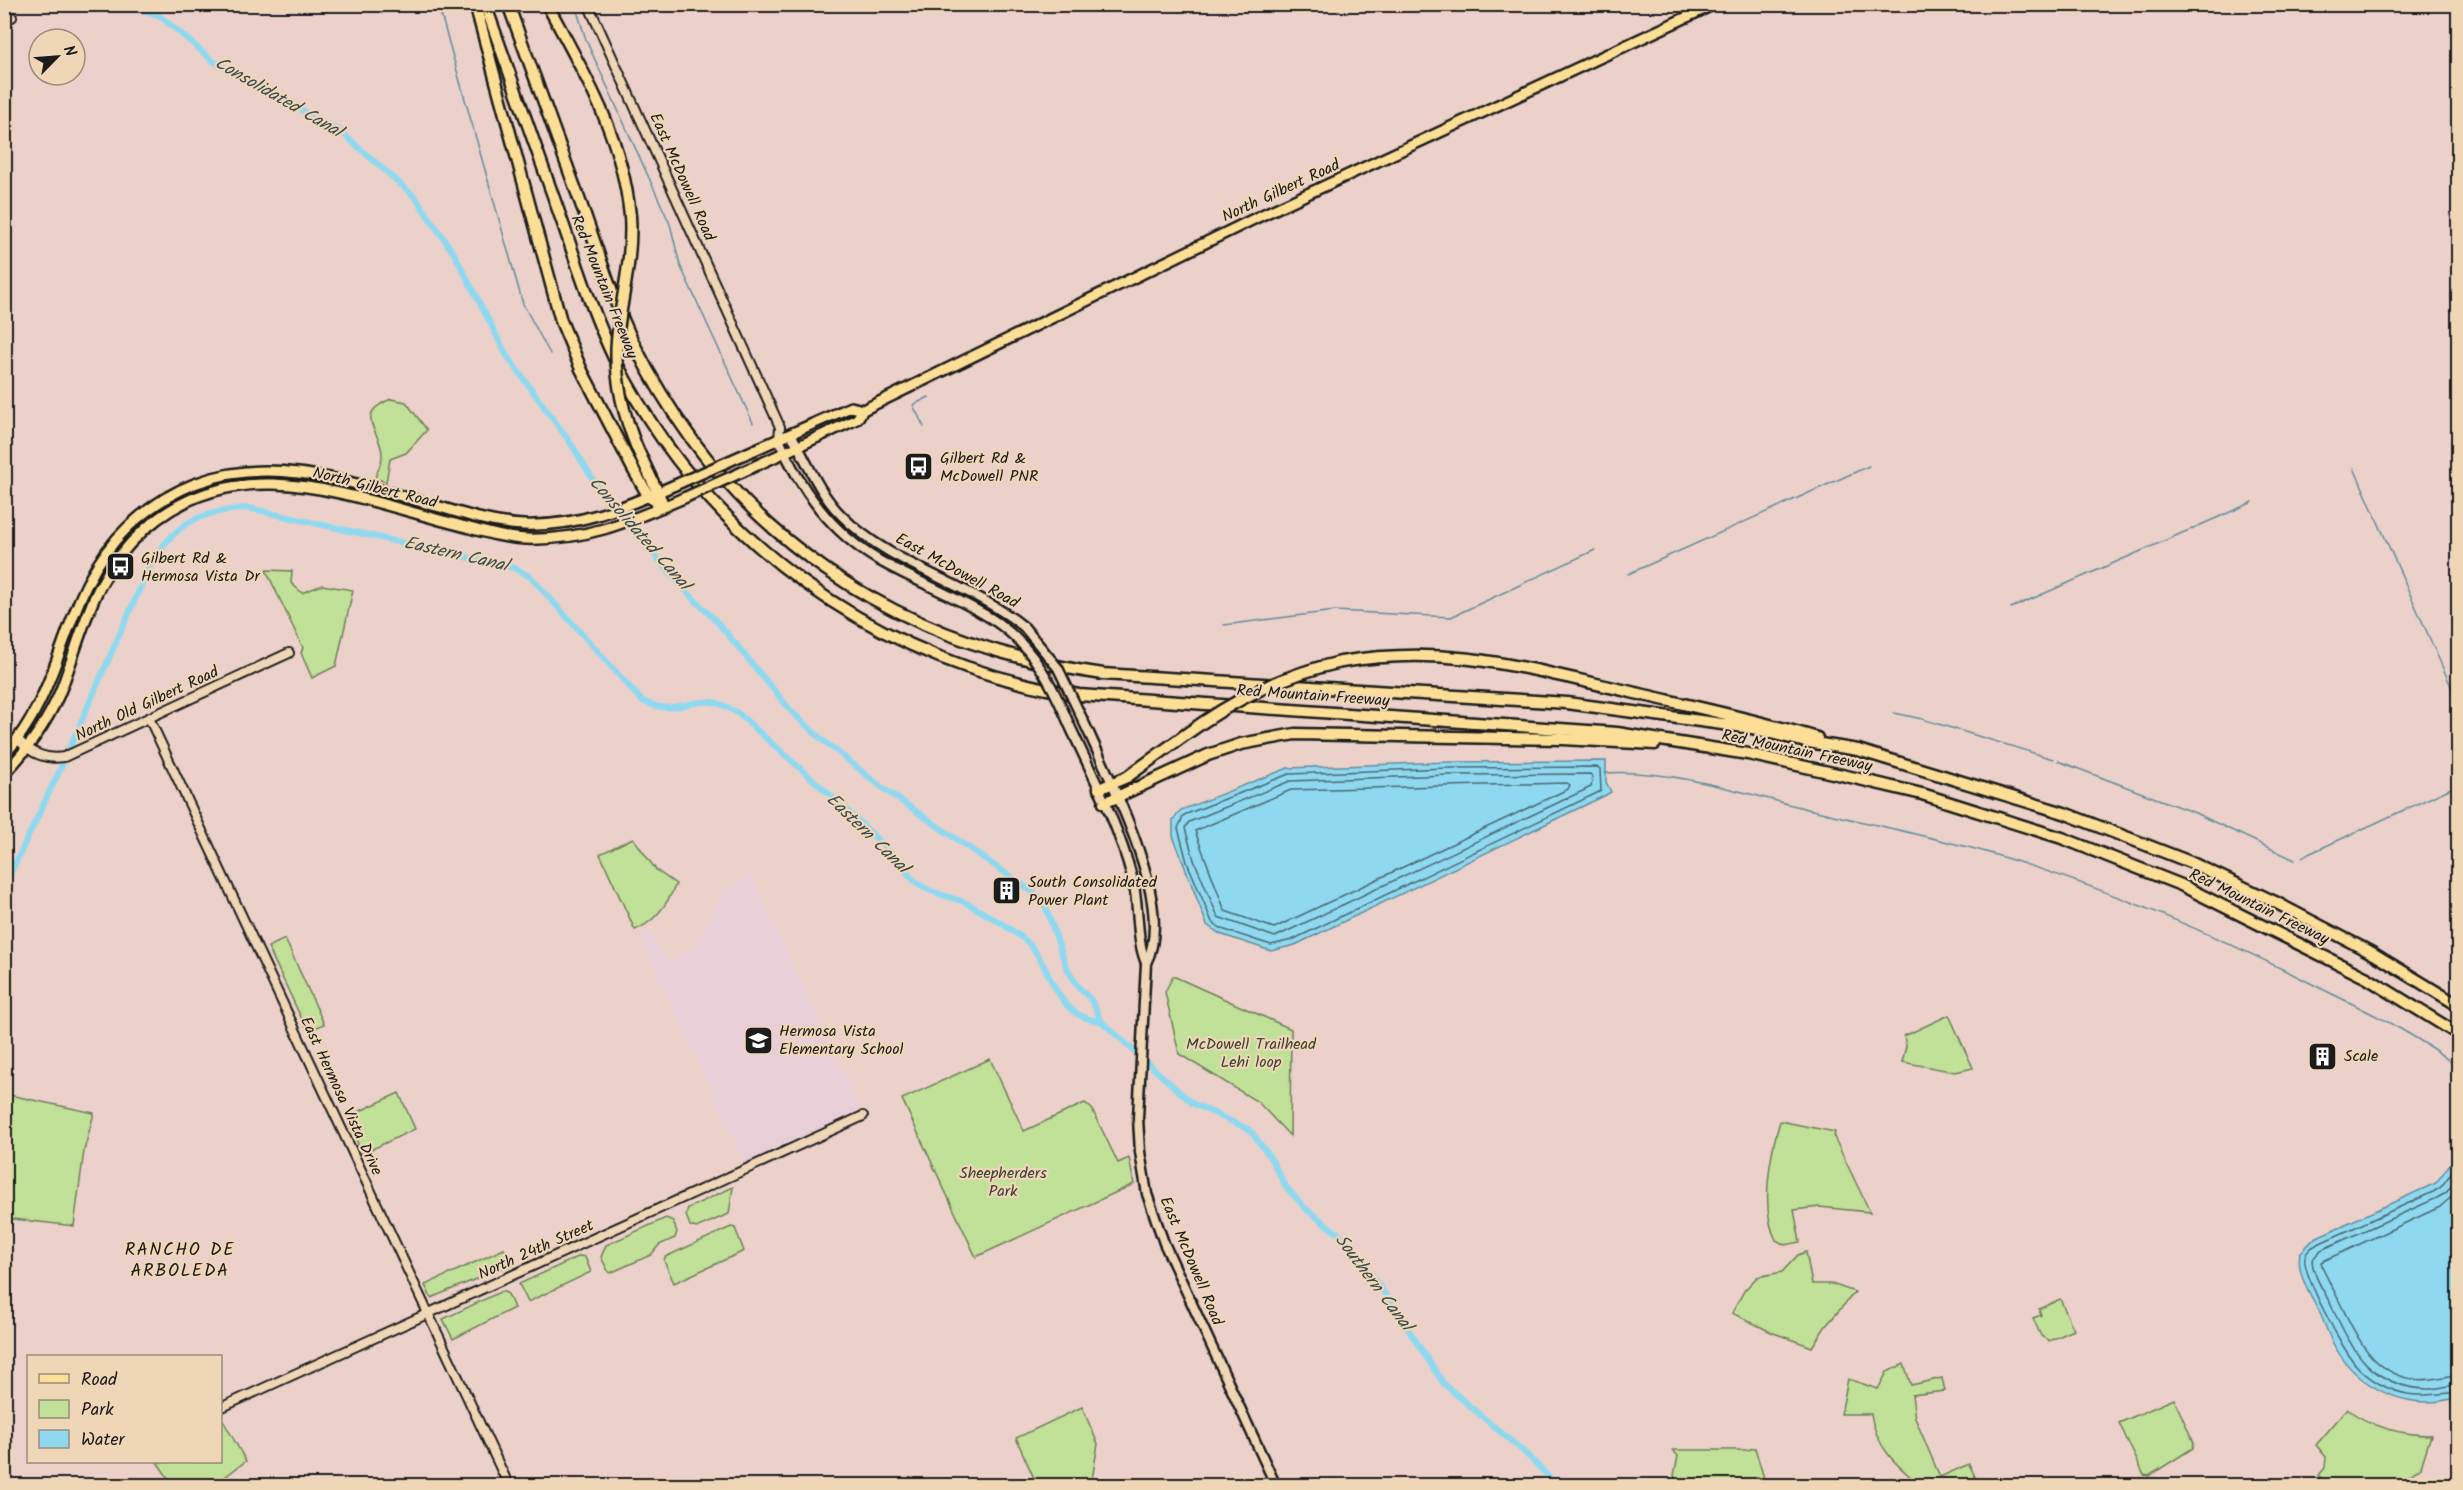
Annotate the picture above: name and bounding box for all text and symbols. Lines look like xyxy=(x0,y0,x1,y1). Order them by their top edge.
north arrow xyxy=(27,27,87,87)
text: N xyxy=(56,41,83,61)
water label: Consolidated Canal xyxy=(209,50,350,148)
street label: East McDowell Road xyxy=(643,109,722,246)
street label: North Gilbert Road xyxy=(1218,152,1345,229)
street label: Red Mountain Freeway xyxy=(564,211,644,363)
place label: Gilbert Rd & McDowell PNR xyxy=(940,446,1038,489)
bus stop icon: Gilbert Rd & McDowell PNR xyxy=(903,451,935,483)
street label: North Gilbert Road xyxy=(310,460,441,516)
water label: Consolidated Canal xyxy=(581,470,699,600)
street label: East McDowell Road xyxy=(891,527,1024,616)
water label: Eastern Canal xyxy=(401,529,514,582)
place label: Gilbert Rd & Hermosa Vista Dr xyxy=(141,546,262,589)
bus stop icon: Gilbert Rd & Hermosa Vista Dr xyxy=(104,551,136,583)
street label: North Old Gilbert Road xyxy=(71,659,224,748)
street label: Red Mountain Freeway xyxy=(1236,678,1391,714)
street label: Red Mountain Freeway xyxy=(1719,723,1875,779)
water label: Eastern Canal xyxy=(819,787,918,884)
street label: Red Mountain Freeway xyxy=(2185,862,2334,952)
place label: South Consolidated Power Plant xyxy=(1028,870,1158,913)
building icon: South Consolidated Power Plant xyxy=(991,875,1023,907)
street label: East Hermosa Vista Drive xyxy=(293,1012,389,1180)
place label: Hermosa Vista Elementary School xyxy=(779,1019,904,1062)
school or university icon: Hermosa Vista Elementary School xyxy=(742,1024,774,1056)
park label: McDowell Trailhead Lehi loop xyxy=(1186,1032,1317,1075)
building icon: Scale xyxy=(2307,1040,2339,1072)
place label: Scale xyxy=(2344,1044,2378,1069)
park label: Sheepherders Park xyxy=(959,1161,1047,1204)
street label: East McDowell Road xyxy=(1153,1193,1230,1330)
street label: North 24th Street xyxy=(474,1213,599,1287)
water label: Southern Canal xyxy=(1327,1228,1422,1341)
district label: RANCHO DE ARBOLEDA xyxy=(125,1236,235,1286)
legend xyxy=(27,1355,222,1463)
text: Road xyxy=(81,1366,118,1395)
text: Park xyxy=(81,1396,114,1425)
text: Water xyxy=(81,1426,126,1455)

